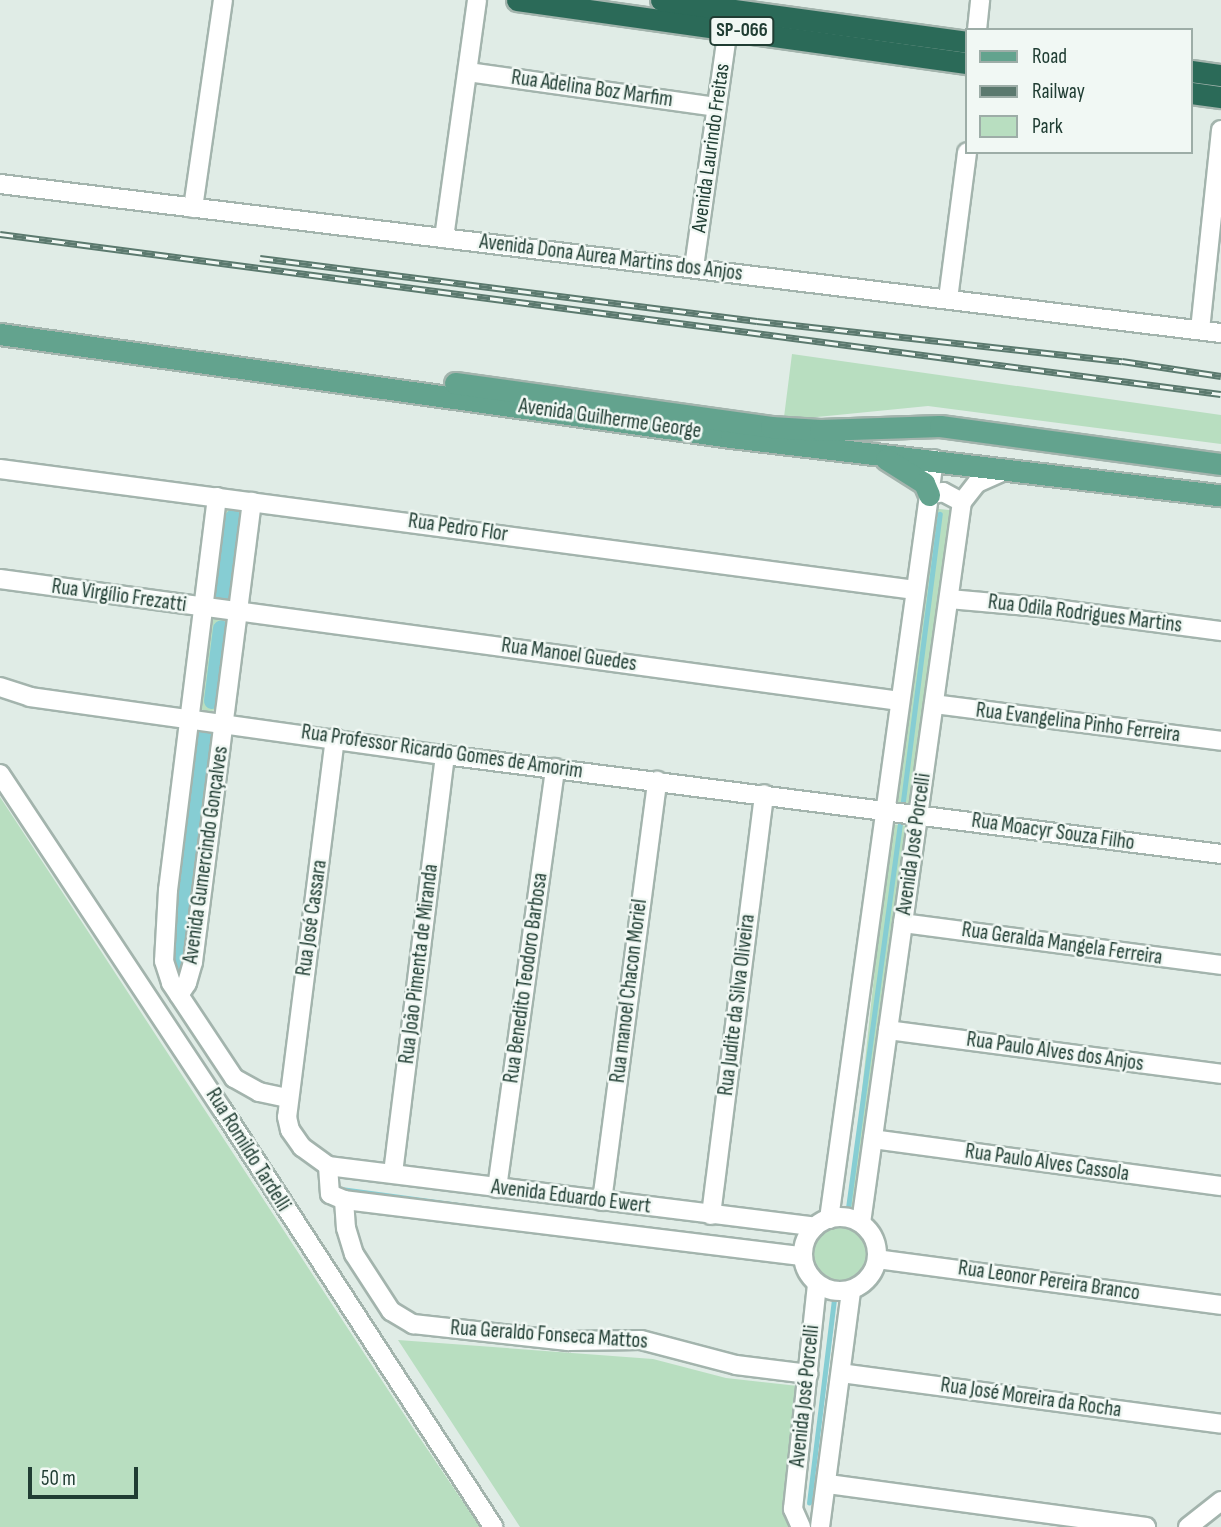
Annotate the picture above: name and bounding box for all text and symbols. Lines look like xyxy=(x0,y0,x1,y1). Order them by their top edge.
road number: SP-066 xyxy=(709,16,775,46)
legend xyxy=(965,28,1193,154)
text: Road xyxy=(1032,44,1067,69)
street label: Avenida Laurindo Freitas xyxy=(687,62,735,234)
street label: Rua Adelina Boz Marfim xyxy=(510,65,674,113)
text: Railway xyxy=(1032,79,1085,104)
text: Park xyxy=(1032,114,1063,139)
street label: Avenida Dona Aurea Martins dos Anjos xyxy=(478,229,744,287)
street label: Avenida Guilherme George xyxy=(517,394,703,444)
street label: Rua Pedro Flor xyxy=(407,509,509,547)
street label: Rua Virgílio Frezatti xyxy=(50,574,188,618)
street label: Rua Odila Rodrigues Martins xyxy=(987,590,1183,638)
street label: Rua Manoel Guedes xyxy=(500,633,638,677)
street label: Rua Evangelina Pinho Ferreira xyxy=(974,698,1182,748)
street label: Rua Professor Ricardo Gomes de Amorim xyxy=(300,720,584,784)
street label: Avenida Gumercindo Gonçalves xyxy=(178,745,234,965)
street label: Avenida José Porcelli xyxy=(892,772,936,916)
street label: Rua Moacyr Souza Filho xyxy=(970,808,1136,856)
street label: Rua José Cassara xyxy=(291,858,333,978)
street label: Rua João Pimenta de Miranda xyxy=(394,863,444,1065)
street label: Rua Benedito Teodoro Barbosa xyxy=(499,871,553,1085)
street label: Rua manoel Chacon Moriel xyxy=(605,898,653,1084)
street label: Rua Judite da Silva Oliveira xyxy=(713,913,761,1097)
street label: Rua Geralda Mangela Ferreira xyxy=(960,917,1164,971)
street label: Rua Paulo Alves dos Anjos xyxy=(965,1027,1145,1077)
street label: Rua Romildo Tardelli xyxy=(200,1084,296,1216)
street label: Rua Paulo Alves Cassola xyxy=(963,1139,1131,1187)
street label: Avenida Eduardo Ewert xyxy=(490,1175,652,1219)
street label: Rua Leonor Pereira Branco xyxy=(957,1256,1141,1306)
street label: Rua Geraldo Fonseca Mattos xyxy=(450,1316,648,1354)
street label: Avenida José Porcelli xyxy=(785,1324,825,1468)
street label: Rua José Moreira da Rocha xyxy=(939,1373,1123,1423)
scale bar xyxy=(32,1454,142,1498)
text: 50 m xyxy=(41,1466,76,1491)

